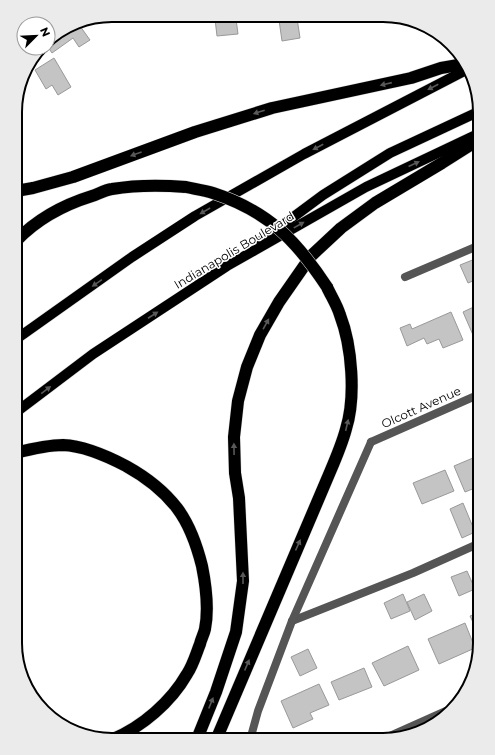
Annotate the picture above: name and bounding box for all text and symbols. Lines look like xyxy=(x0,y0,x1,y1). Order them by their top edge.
north arrow xyxy=(16,16,56,56)
text: N xyxy=(37,25,53,39)
one-way arrow xyxy=(380,81,392,87)
one-way arrow xyxy=(428,84,439,90)
one-way arrow xyxy=(253,109,265,115)
one-way arrow xyxy=(312,143,324,150)
one-way arrow xyxy=(129,151,141,157)
one-way arrow xyxy=(408,161,420,167)
one-way arrow xyxy=(199,207,211,214)
street label: Indianapolis Boulevard xyxy=(171,208,297,292)
one-way arrow xyxy=(294,222,305,229)
one-way arrow xyxy=(91,279,102,287)
one-way arrow xyxy=(148,311,158,319)
one-way arrow xyxy=(263,318,269,330)
street label: Olcott Avenue xyxy=(379,383,463,431)
one-way arrow xyxy=(41,385,52,394)
one-way arrow xyxy=(344,419,350,431)
one-way arrow xyxy=(231,442,237,455)
one-way arrow xyxy=(296,539,302,551)
one-way arrow xyxy=(240,571,246,584)
one-way arrow xyxy=(245,658,251,670)
one-way arrow xyxy=(209,697,215,709)

